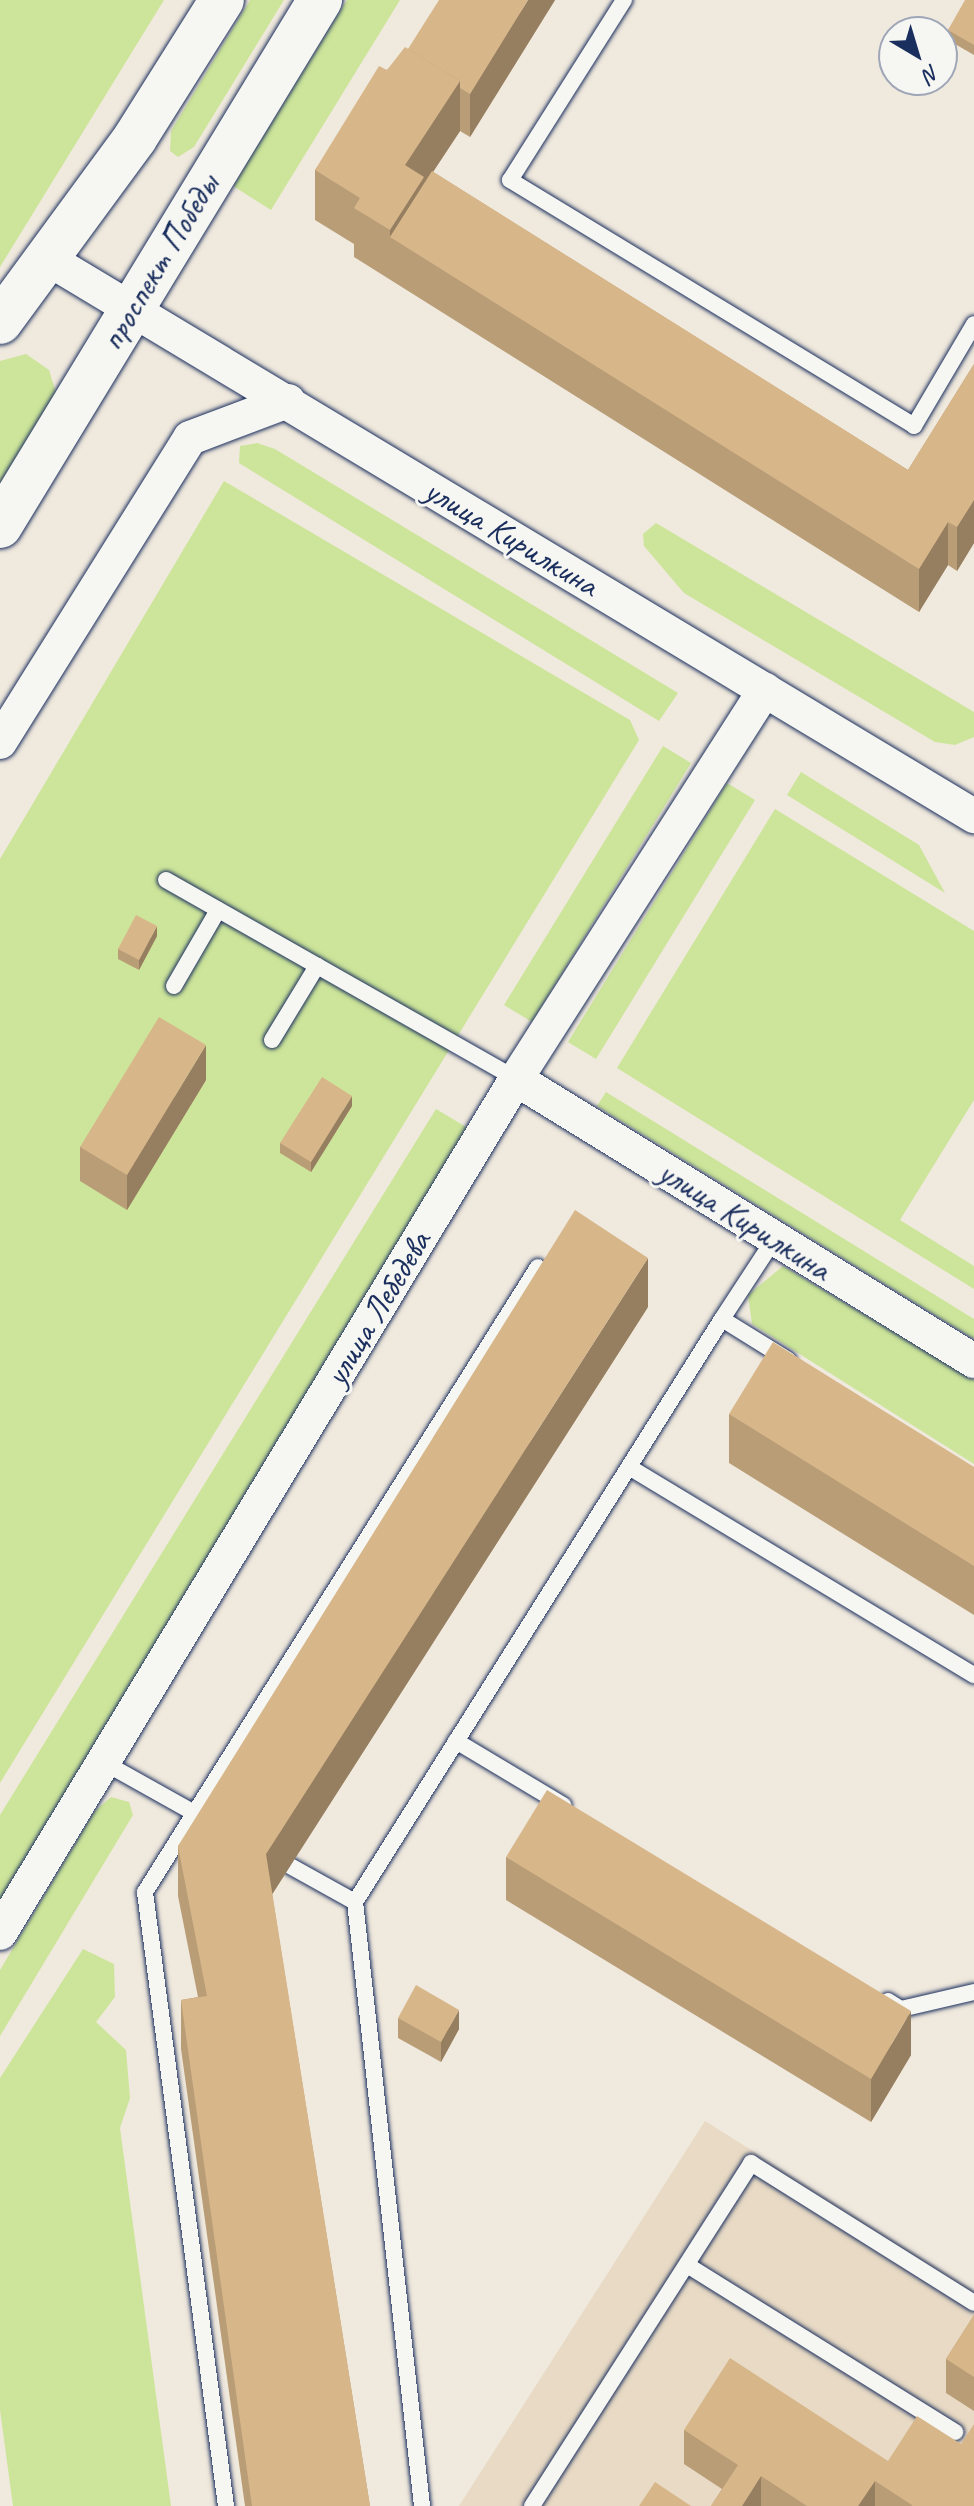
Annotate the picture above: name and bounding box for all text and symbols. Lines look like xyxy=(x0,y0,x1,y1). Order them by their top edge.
north arrow xyxy=(878,16,958,96)
text: N xyxy=(918,58,946,89)
street label: проспект Победы xyxy=(91,167,227,357)
street label: улица Кирилкина xyxy=(419,470,605,604)
street label: улица Кирилкина xyxy=(652,1152,838,1288)
street label: улица Лебедева xyxy=(315,1223,439,1393)

